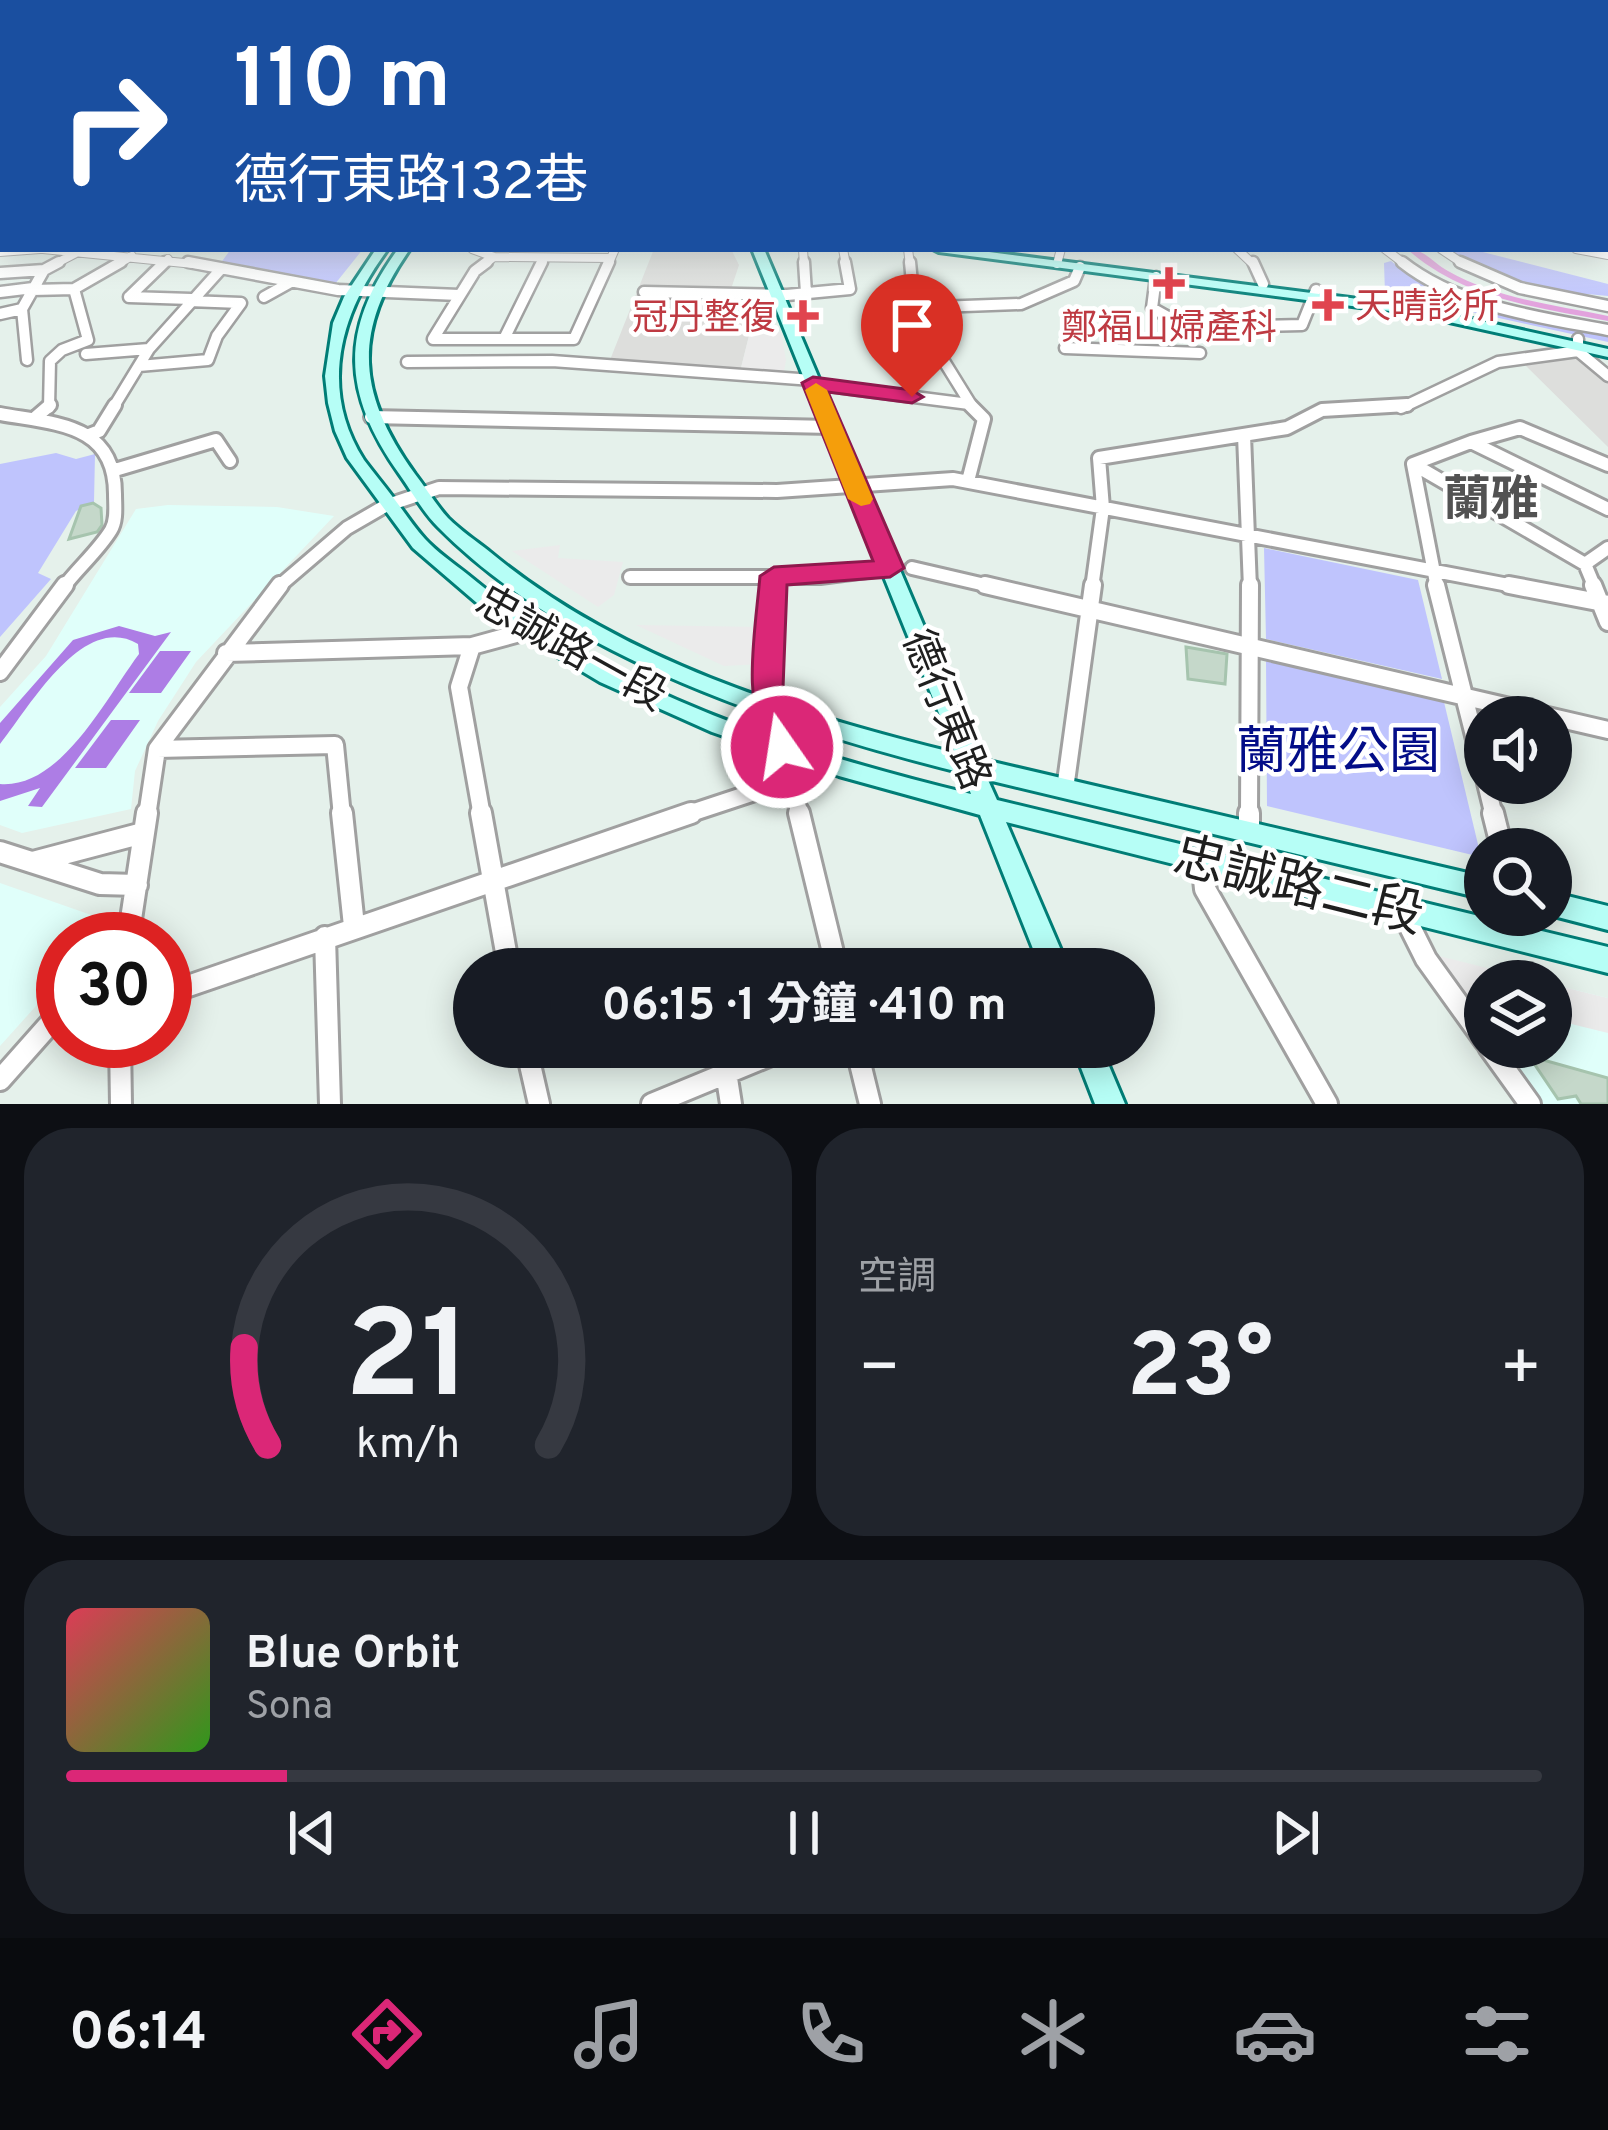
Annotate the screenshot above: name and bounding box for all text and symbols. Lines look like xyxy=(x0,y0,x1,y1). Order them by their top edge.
text: 110 m xyxy=(234,31,451,137)
icon: right xyxy=(36,48,192,204)
text: 德行東路132巷 xyxy=(234,150,589,219)
marker: 鄭福山婦產科 xyxy=(1153,267,1185,299)
pin xyxy=(861,274,963,397)
place label: 天晴診所 xyxy=(1355,286,1499,332)
marker: 天晴診所 xyxy=(1312,289,1344,321)
icon: arrive xyxy=(879,292,945,358)
place label: 冠丹整復 xyxy=(632,297,776,343)
marker: 冠丹整復 xyxy=(787,300,819,332)
place label: 鄭福山婦產科 xyxy=(1061,307,1277,353)
district label: 蘭雅 xyxy=(1443,473,1539,533)
street label: 忠誠路一段 xyxy=(465,577,675,725)
street label: 德行東路 xyxy=(888,623,1000,799)
position arrow xyxy=(719,684,845,810)
map controls xyxy=(1464,696,1572,1068)
button: sound xyxy=(1464,696,1572,804)
park label: 蘭雅公園 xyxy=(1236,723,1440,788)
street label: 忠誠路二段 xyxy=(1166,827,1429,952)
button: search xyxy=(1464,828,1572,936)
speed limit sign: 30 xyxy=(36,912,192,1068)
button: layers xyxy=(1464,960,1572,1068)
text: 06:15 · 1 分鐘 · 410 m xyxy=(601,979,1007,1036)
text: 空調 xyxy=(858,1255,936,1304)
text: 21 xyxy=(345,1284,471,1442)
text: 23° xyxy=(1127,1315,1273,1428)
text: − xyxy=(858,1330,901,1413)
text: + xyxy=(1499,1330,1542,1413)
text: km/h xyxy=(356,1419,460,1473)
text: Blue Orbit xyxy=(246,1627,460,1684)
text: Sona xyxy=(246,1684,333,1733)
icon: previous xyxy=(279,1800,345,1866)
icon: pause xyxy=(771,1800,837,1866)
icon: next xyxy=(1263,1800,1329,1866)
icon: directions xyxy=(345,1992,429,2076)
icon: music xyxy=(567,1992,651,2076)
icon: phone xyxy=(789,1992,873,2076)
icon: climate xyxy=(1011,1992,1095,2076)
icon: car xyxy=(1233,1992,1317,2076)
icon: filters xyxy=(1455,1992,1539,2076)
text: 06:14 xyxy=(69,2000,207,2069)

